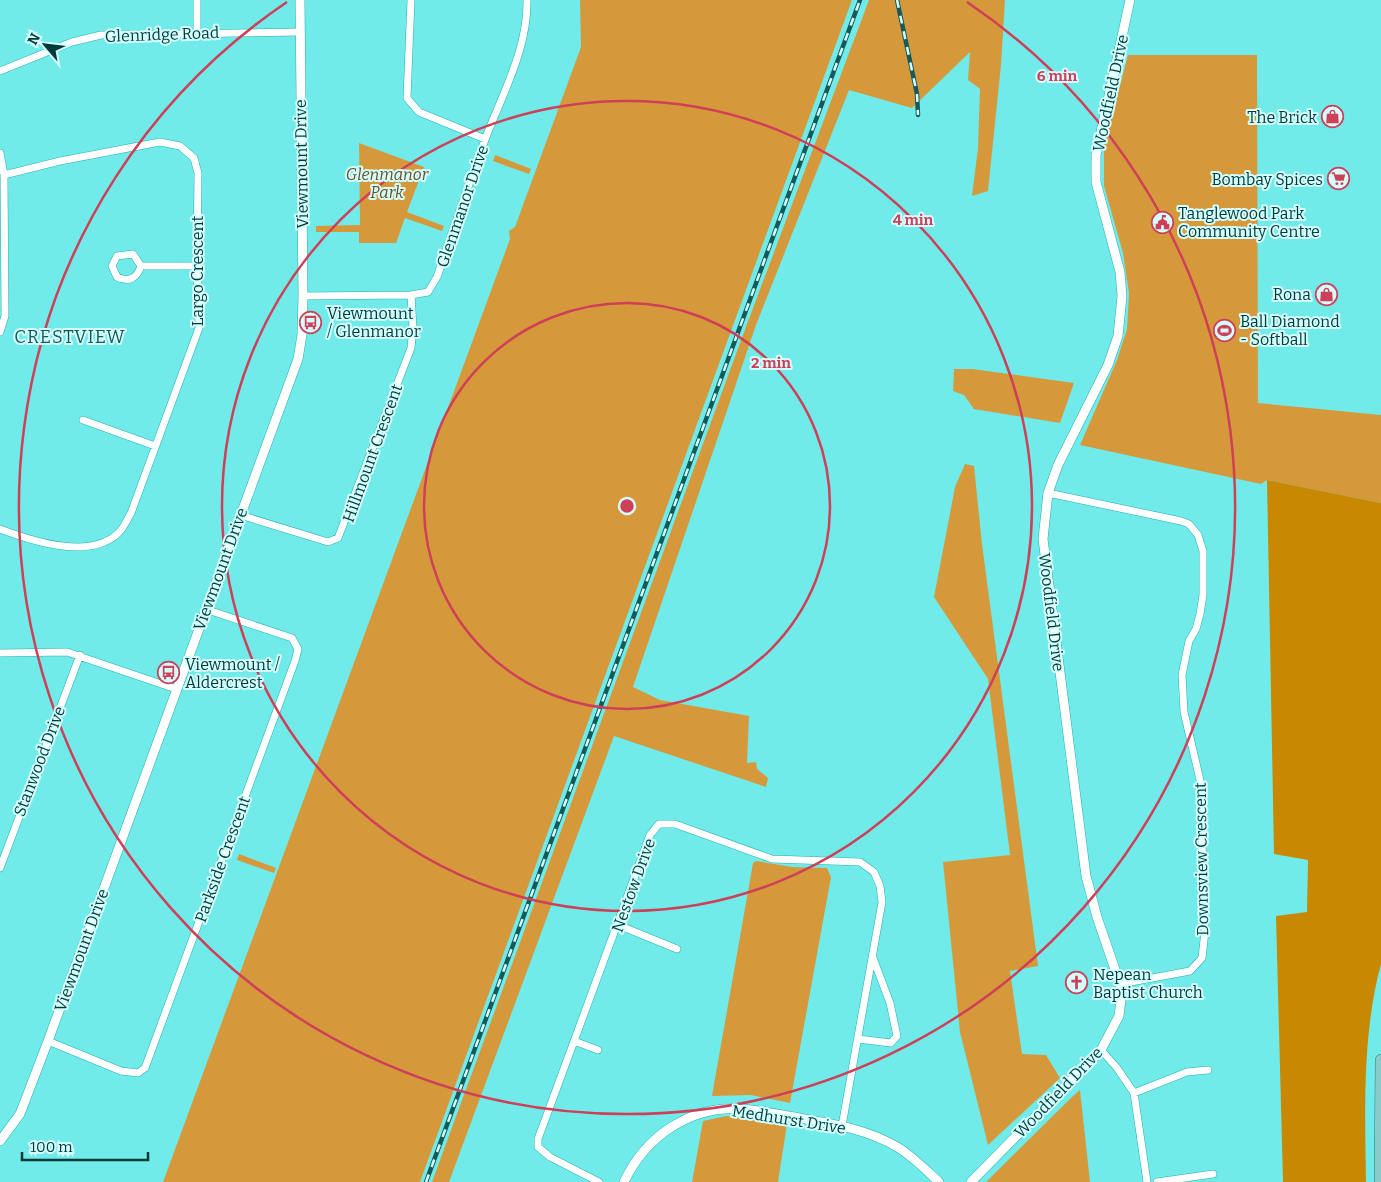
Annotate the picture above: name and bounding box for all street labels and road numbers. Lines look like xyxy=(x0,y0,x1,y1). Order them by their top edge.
street label: Glenridge Road xyxy=(104,23,220,46)
street label: Woodfield Drive xyxy=(1089,33,1132,153)
street label: Viewmount Drive xyxy=(291,99,312,229)
street label: Glenmanor Drive xyxy=(433,142,492,270)
street label: Largo Crescent xyxy=(188,215,207,326)
street label: Hillmount Crescent xyxy=(339,381,406,525)
street label: Viewmount Drive xyxy=(189,505,251,633)
street label: Woodfield Drive xyxy=(1035,552,1068,672)
street label: Stanwood Drive xyxy=(10,703,69,819)
street label: Downsview Crescent xyxy=(1191,782,1212,936)
street label: Parkside Crescent xyxy=(191,793,254,925)
street label: Nestow Drive xyxy=(608,836,659,935)
street label: Viewmount Drive xyxy=(50,886,112,1014)
street label: Woodfield Drive xyxy=(1010,1043,1107,1142)
street label: Medhurst Drive xyxy=(731,1101,847,1138)

